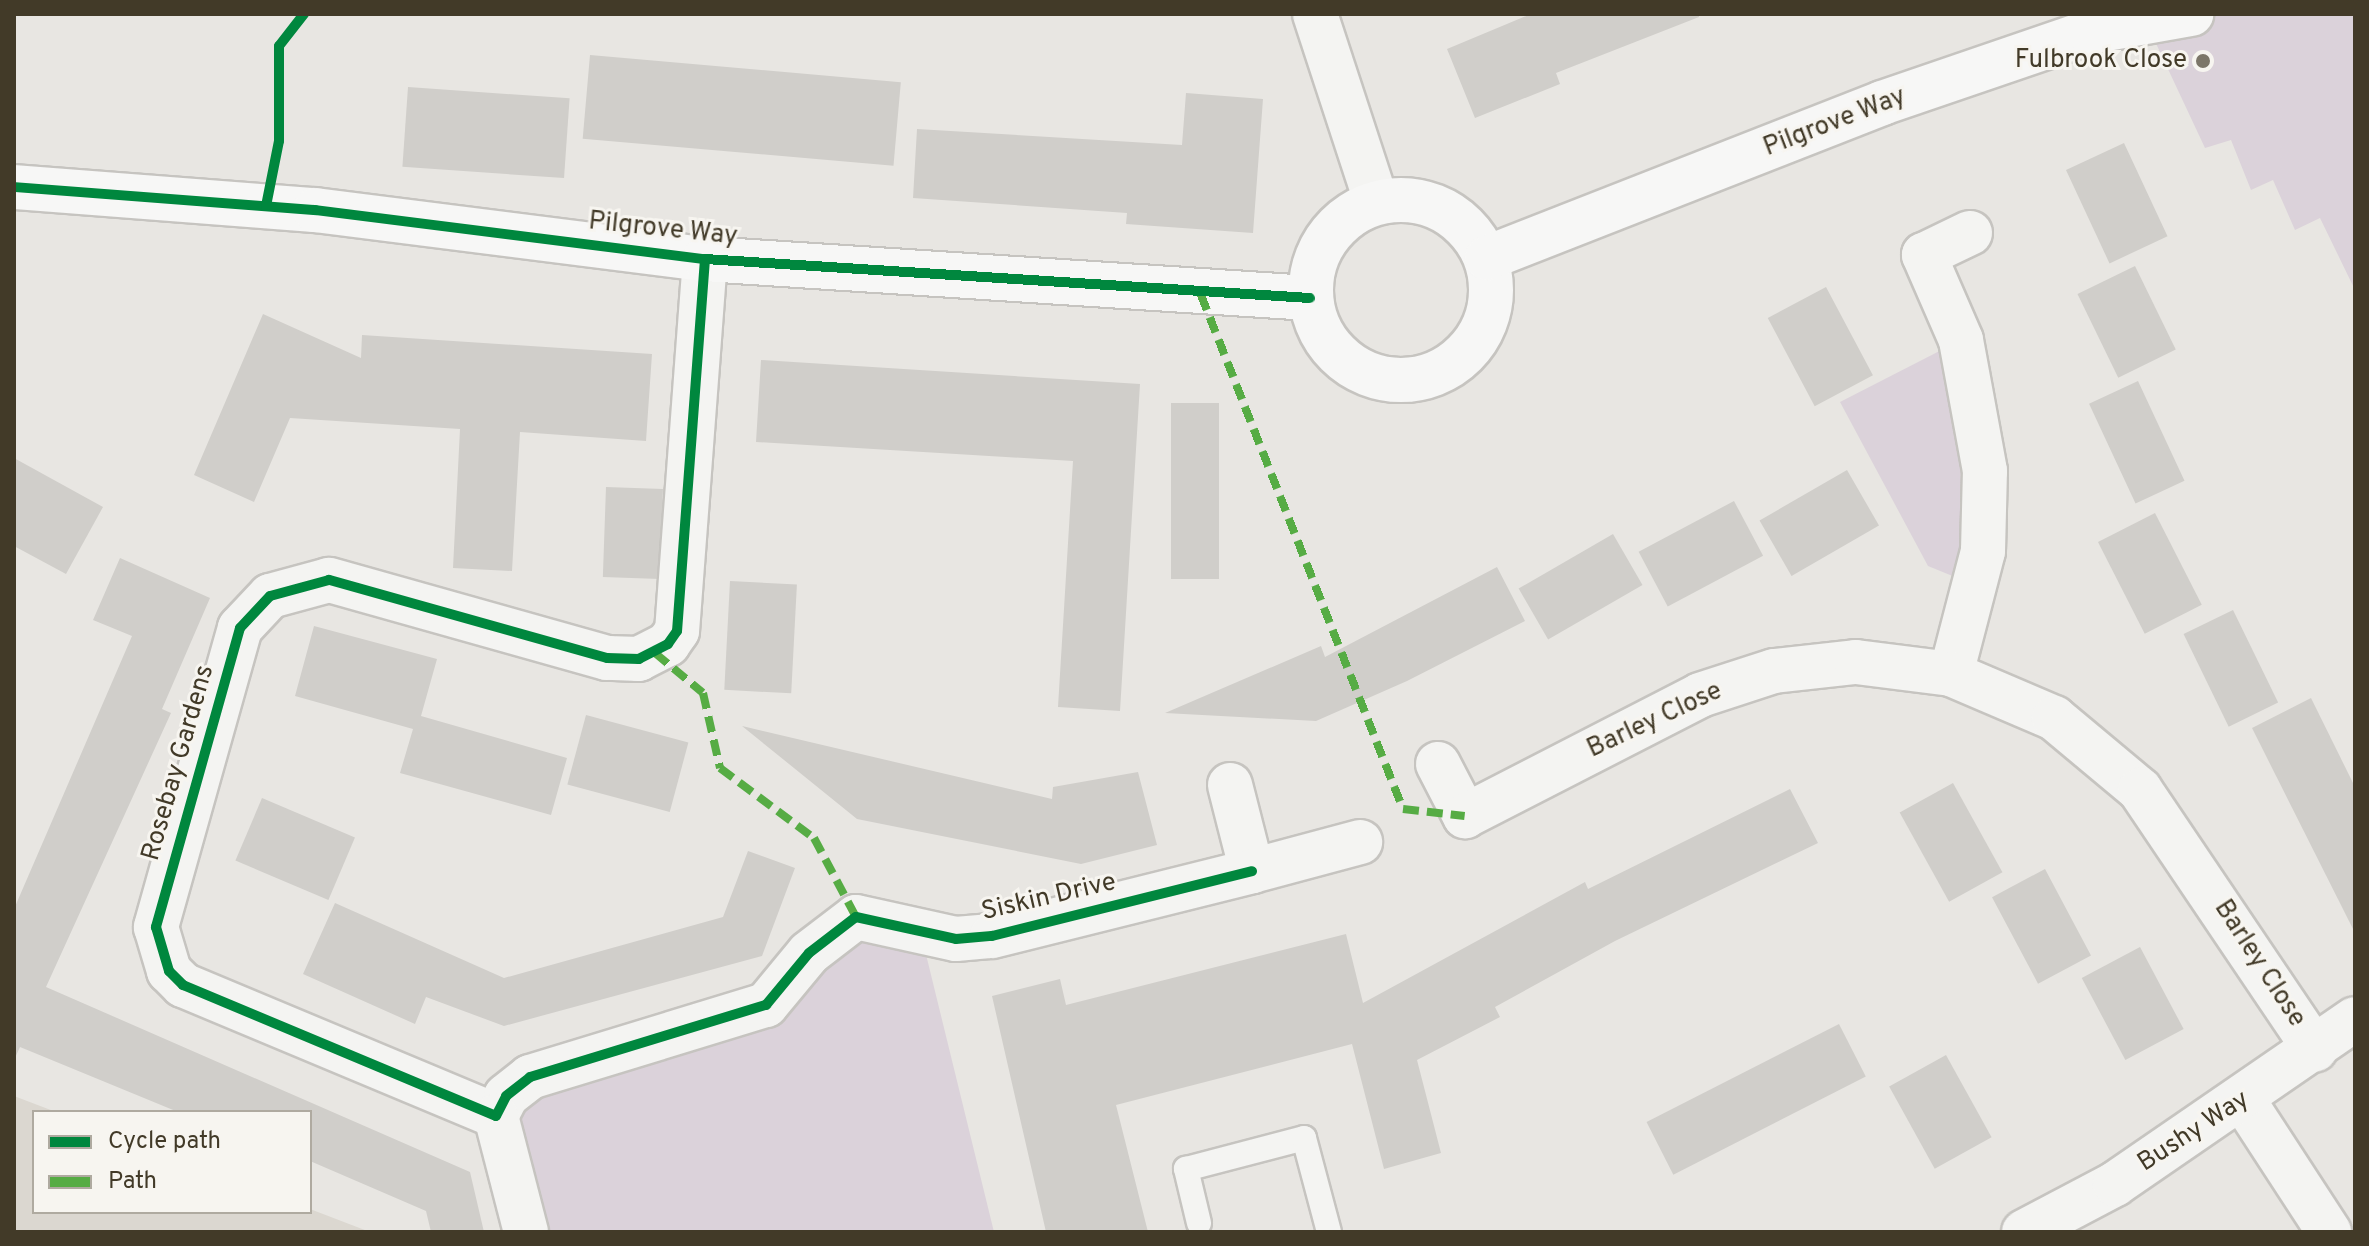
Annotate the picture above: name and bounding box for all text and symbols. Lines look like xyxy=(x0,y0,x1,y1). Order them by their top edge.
place label: Fulbrook Close xyxy=(2015,45,2187,77)
marker: Fulbrook Close xyxy=(2194,52,2212,70)
street label: Pilgrove Way xyxy=(1759,82,1911,164)
street label: Pilgrove Way xyxy=(587,207,739,253)
street label: Rosebay Gardens xyxy=(136,661,222,865)
street label: Barley Close xyxy=(1583,676,1727,766)
street label: Siskin Drive xyxy=(979,867,1119,929)
street label: Barley Close xyxy=(2206,895,2312,1033)
street label: Bushy Way xyxy=(2132,1084,2256,1180)
legend xyxy=(32,1110,312,1214)
text: Cycle path xyxy=(108,1127,221,1157)
text: Path xyxy=(108,1167,157,1197)

